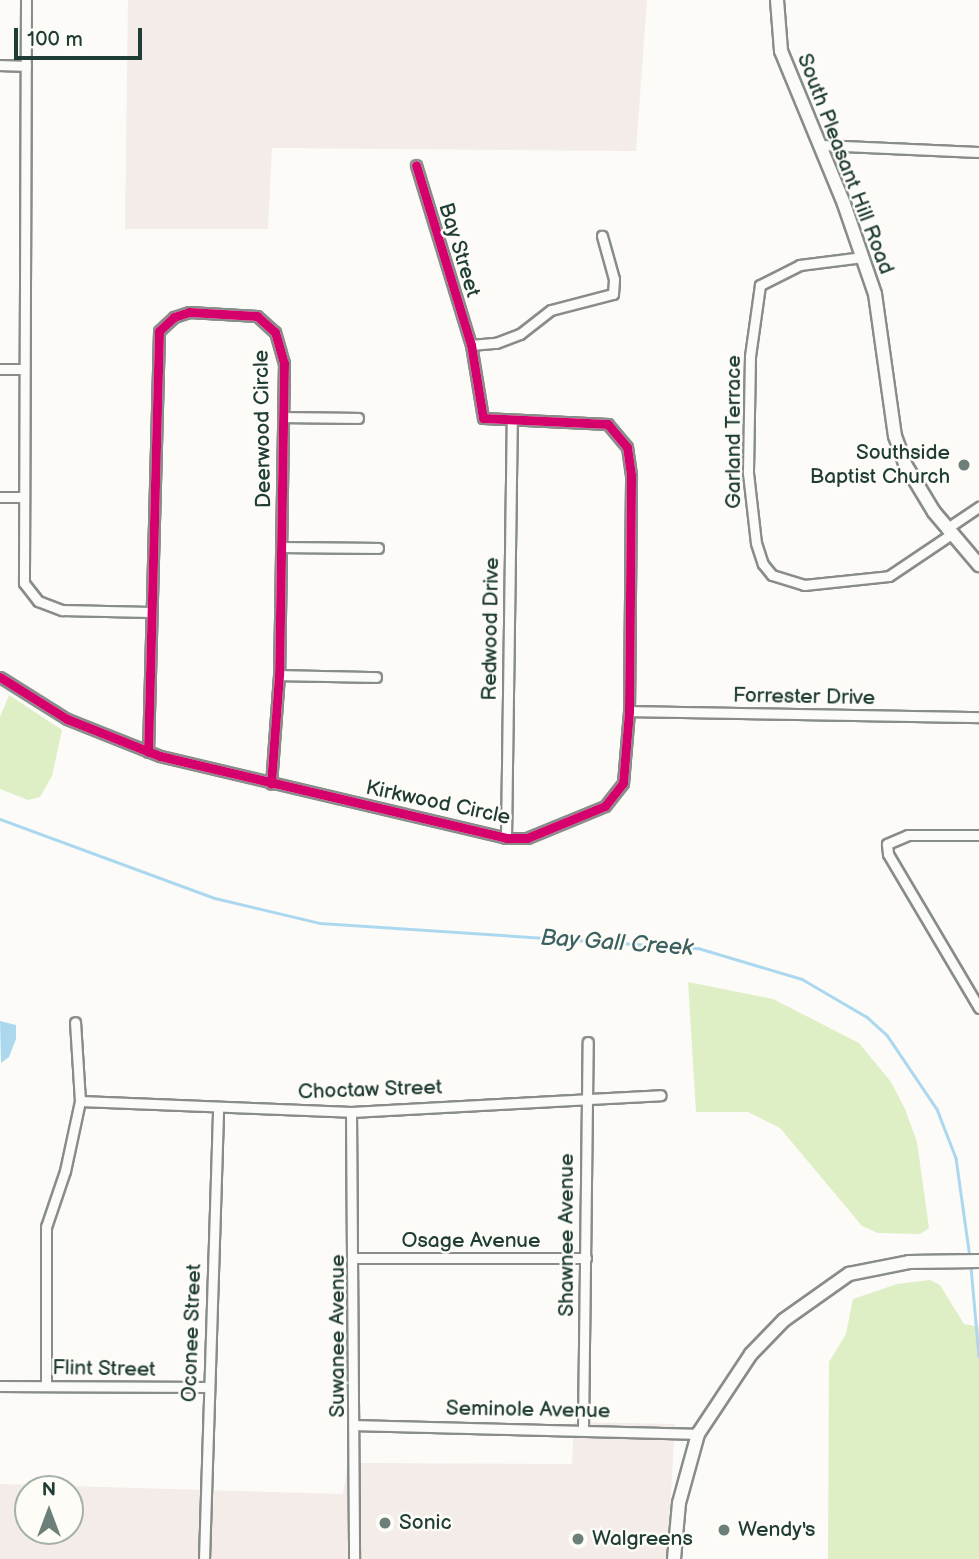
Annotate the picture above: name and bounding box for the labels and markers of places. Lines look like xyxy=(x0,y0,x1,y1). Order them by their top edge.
place label: Southside Baptist Church xyxy=(810,440,950,490)
marker: Southside Baptist Church xyxy=(956,457,972,473)
place label: Sonic xyxy=(399,1510,452,1536)
marker: Sonic xyxy=(377,1515,393,1531)
place label: Wendy's xyxy=(738,1517,815,1543)
marker: Wendy's xyxy=(716,1522,732,1538)
place label: Walgreens xyxy=(592,1526,693,1552)
marker: Walgreens xyxy=(570,1531,586,1547)

